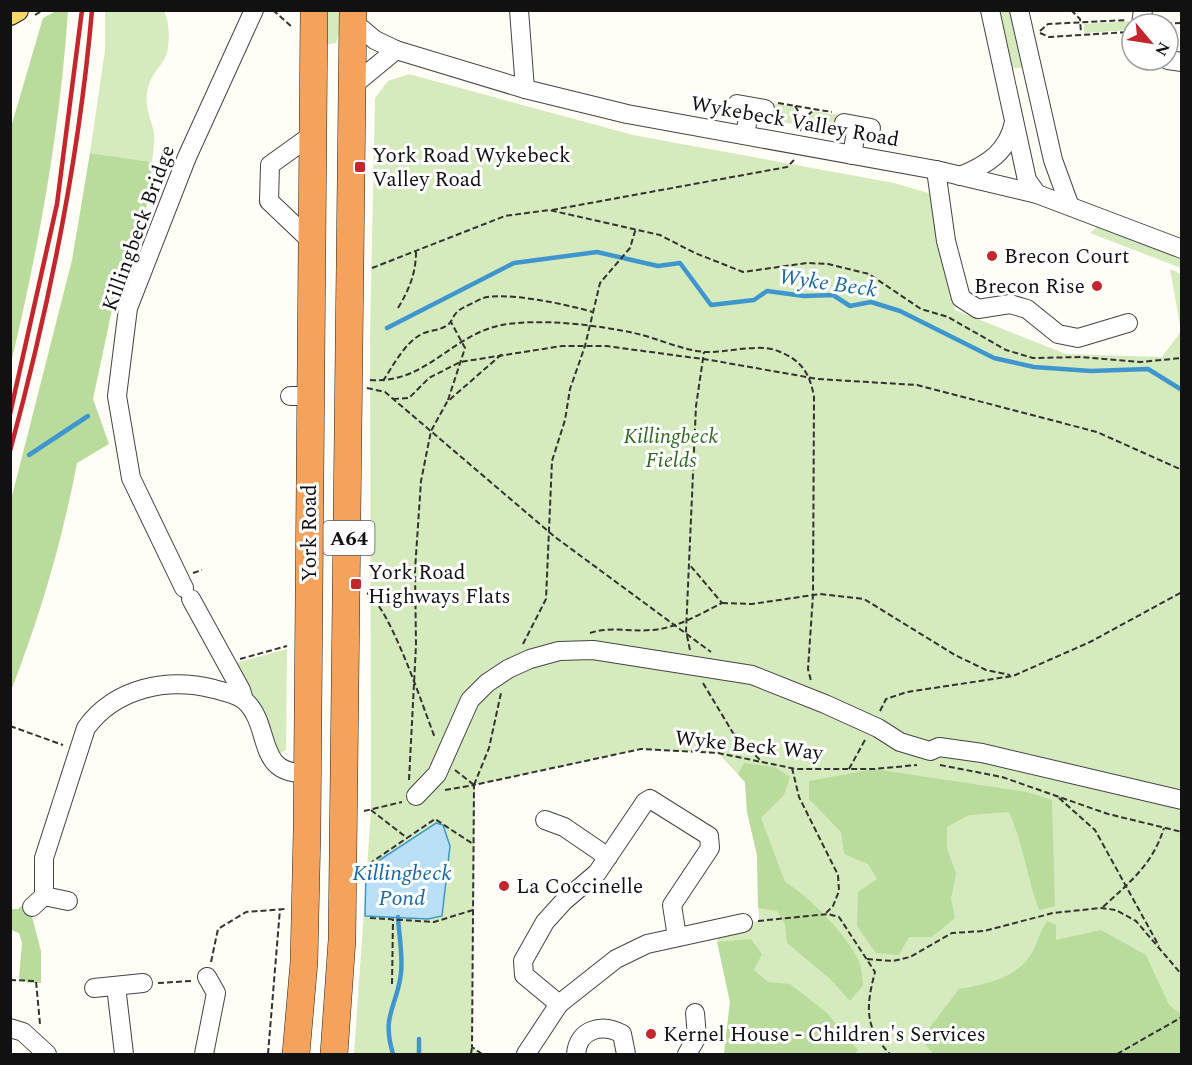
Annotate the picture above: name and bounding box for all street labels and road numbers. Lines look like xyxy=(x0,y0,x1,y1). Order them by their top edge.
street label: Wykebeck Valley Road xyxy=(688,88,902,156)
street label: Killingbeck Bridge xyxy=(94,141,184,316)
street label: York Road xyxy=(294,484,326,582)
road number: A64 xyxy=(324,521,374,555)
street label: Wyke Beck Way xyxy=(673,722,826,770)

